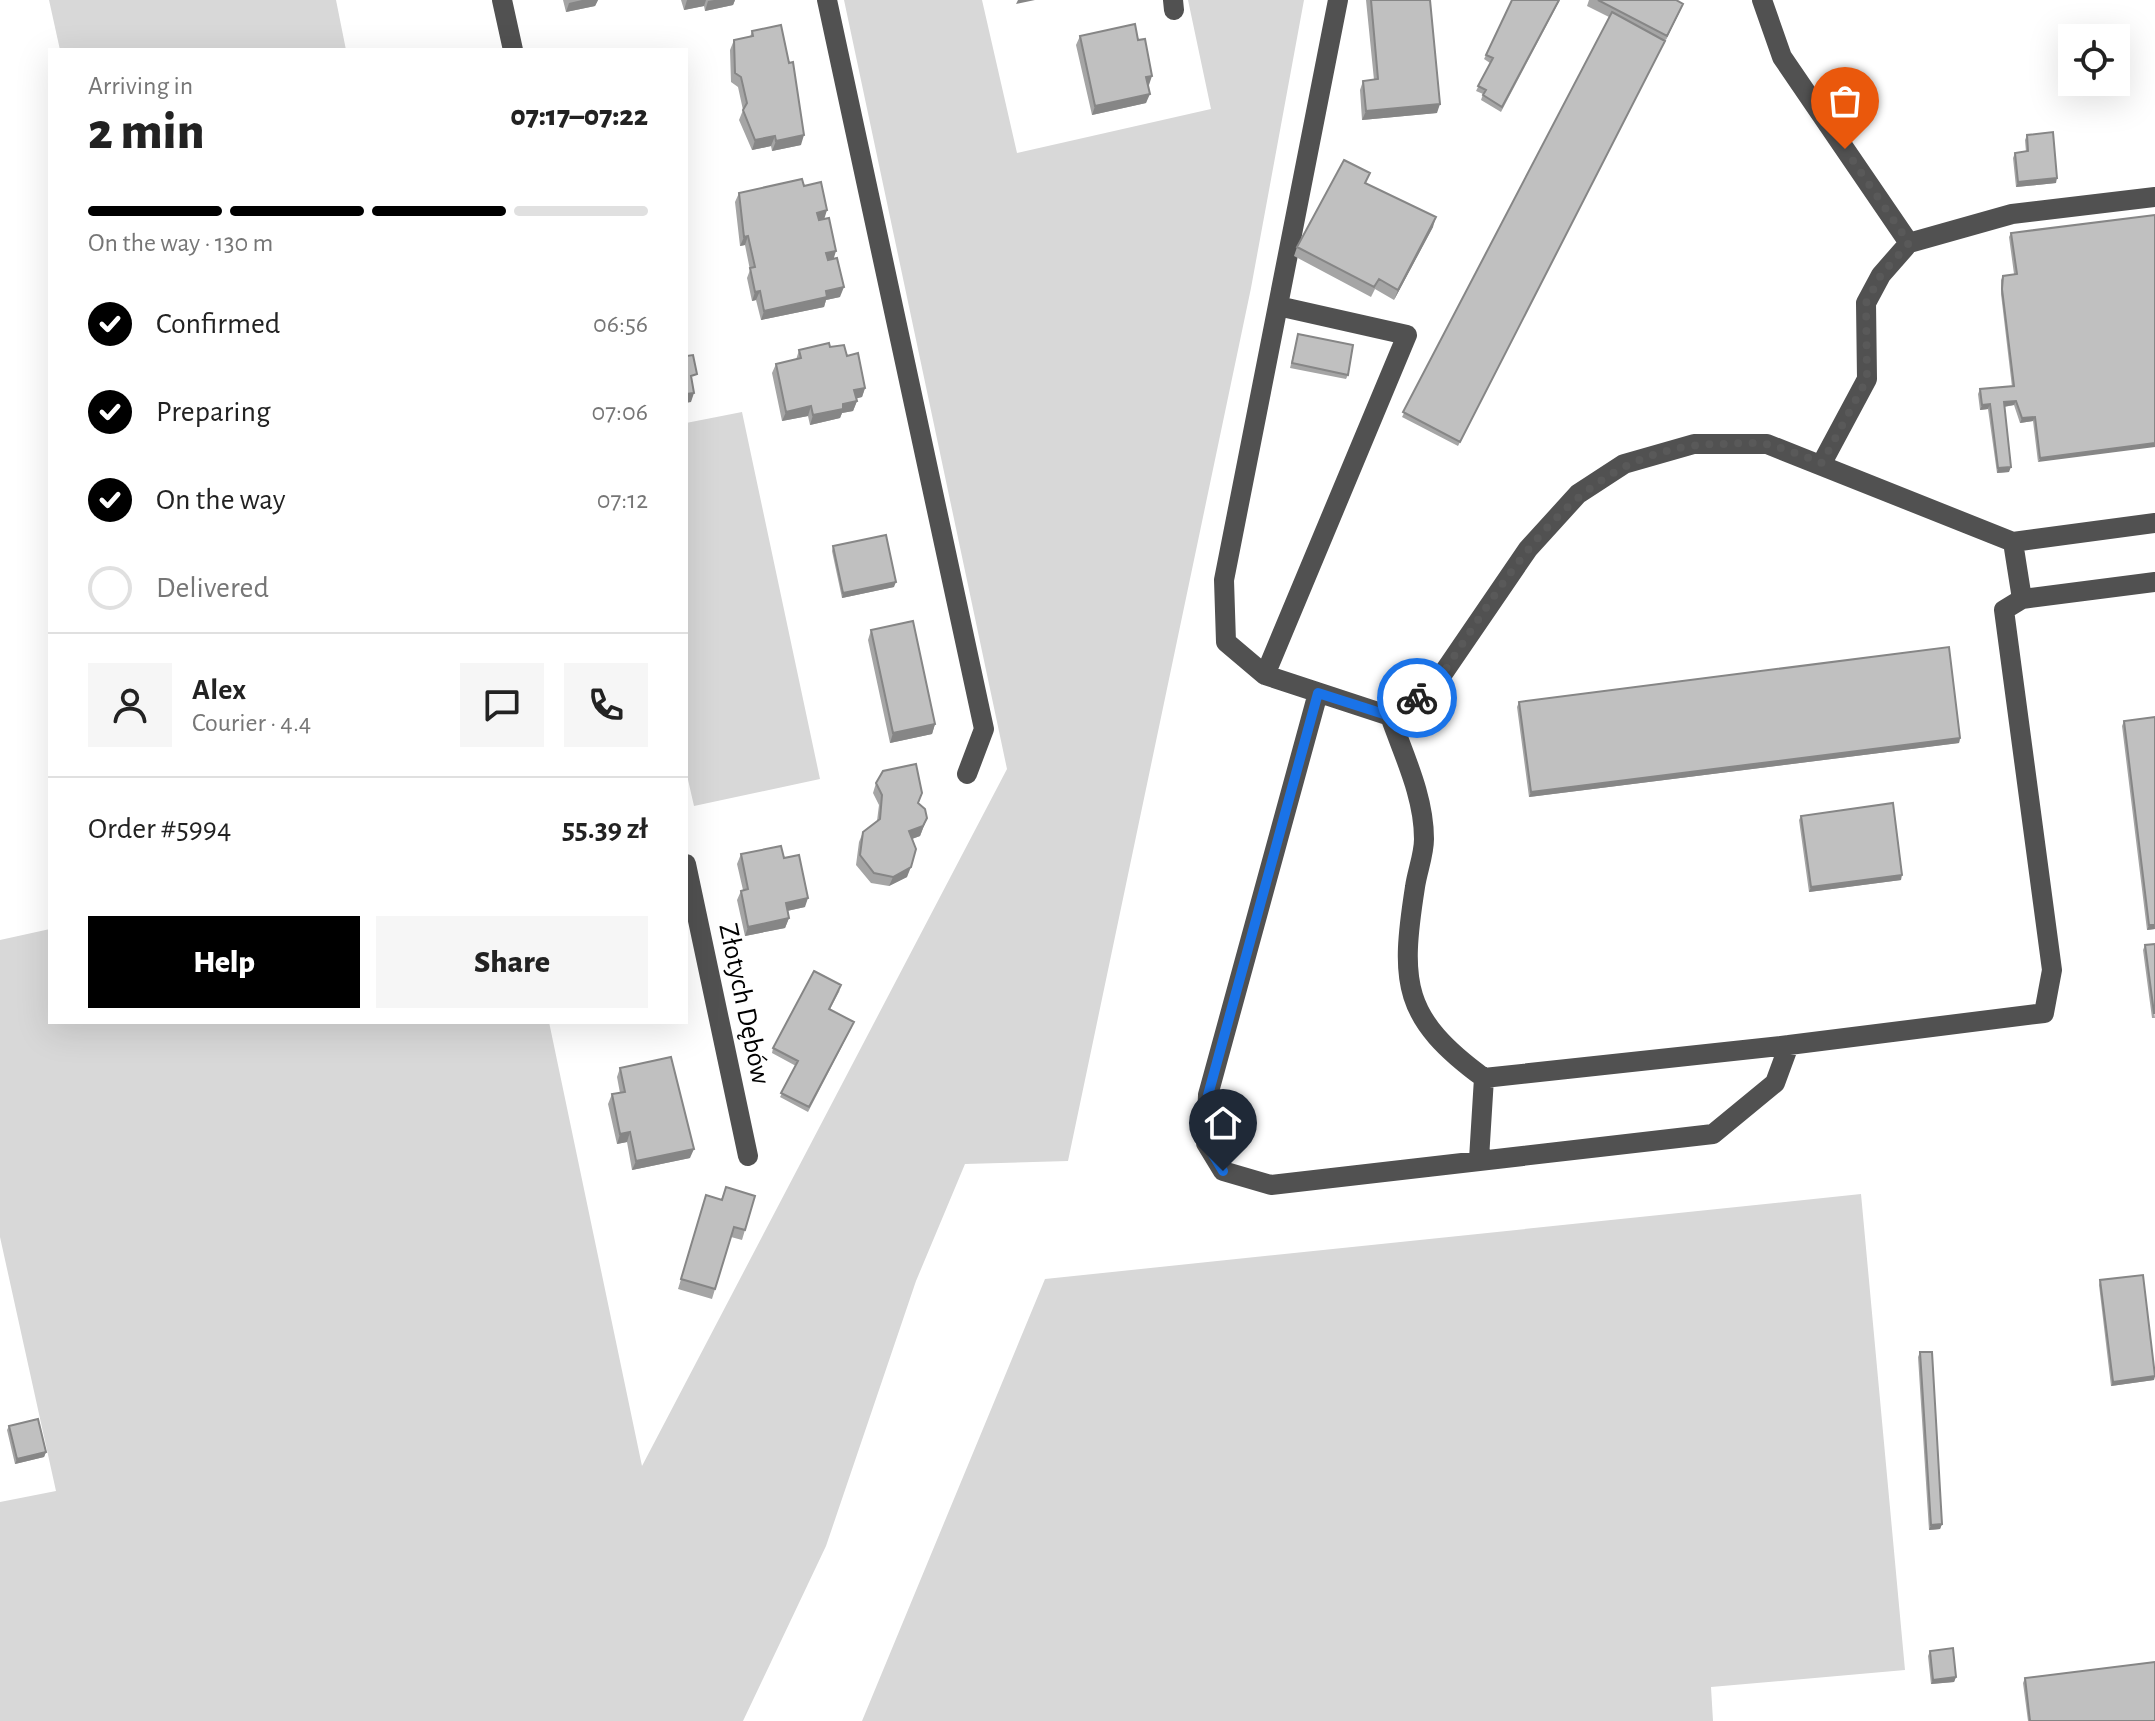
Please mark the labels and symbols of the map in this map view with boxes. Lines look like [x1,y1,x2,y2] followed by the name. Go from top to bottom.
[1811,67,1879,149] pin
[1377,658,1457,738] courier
[713,921,775,1087] street label: Złotych Dębów
[1189,1089,1257,1171] pin

